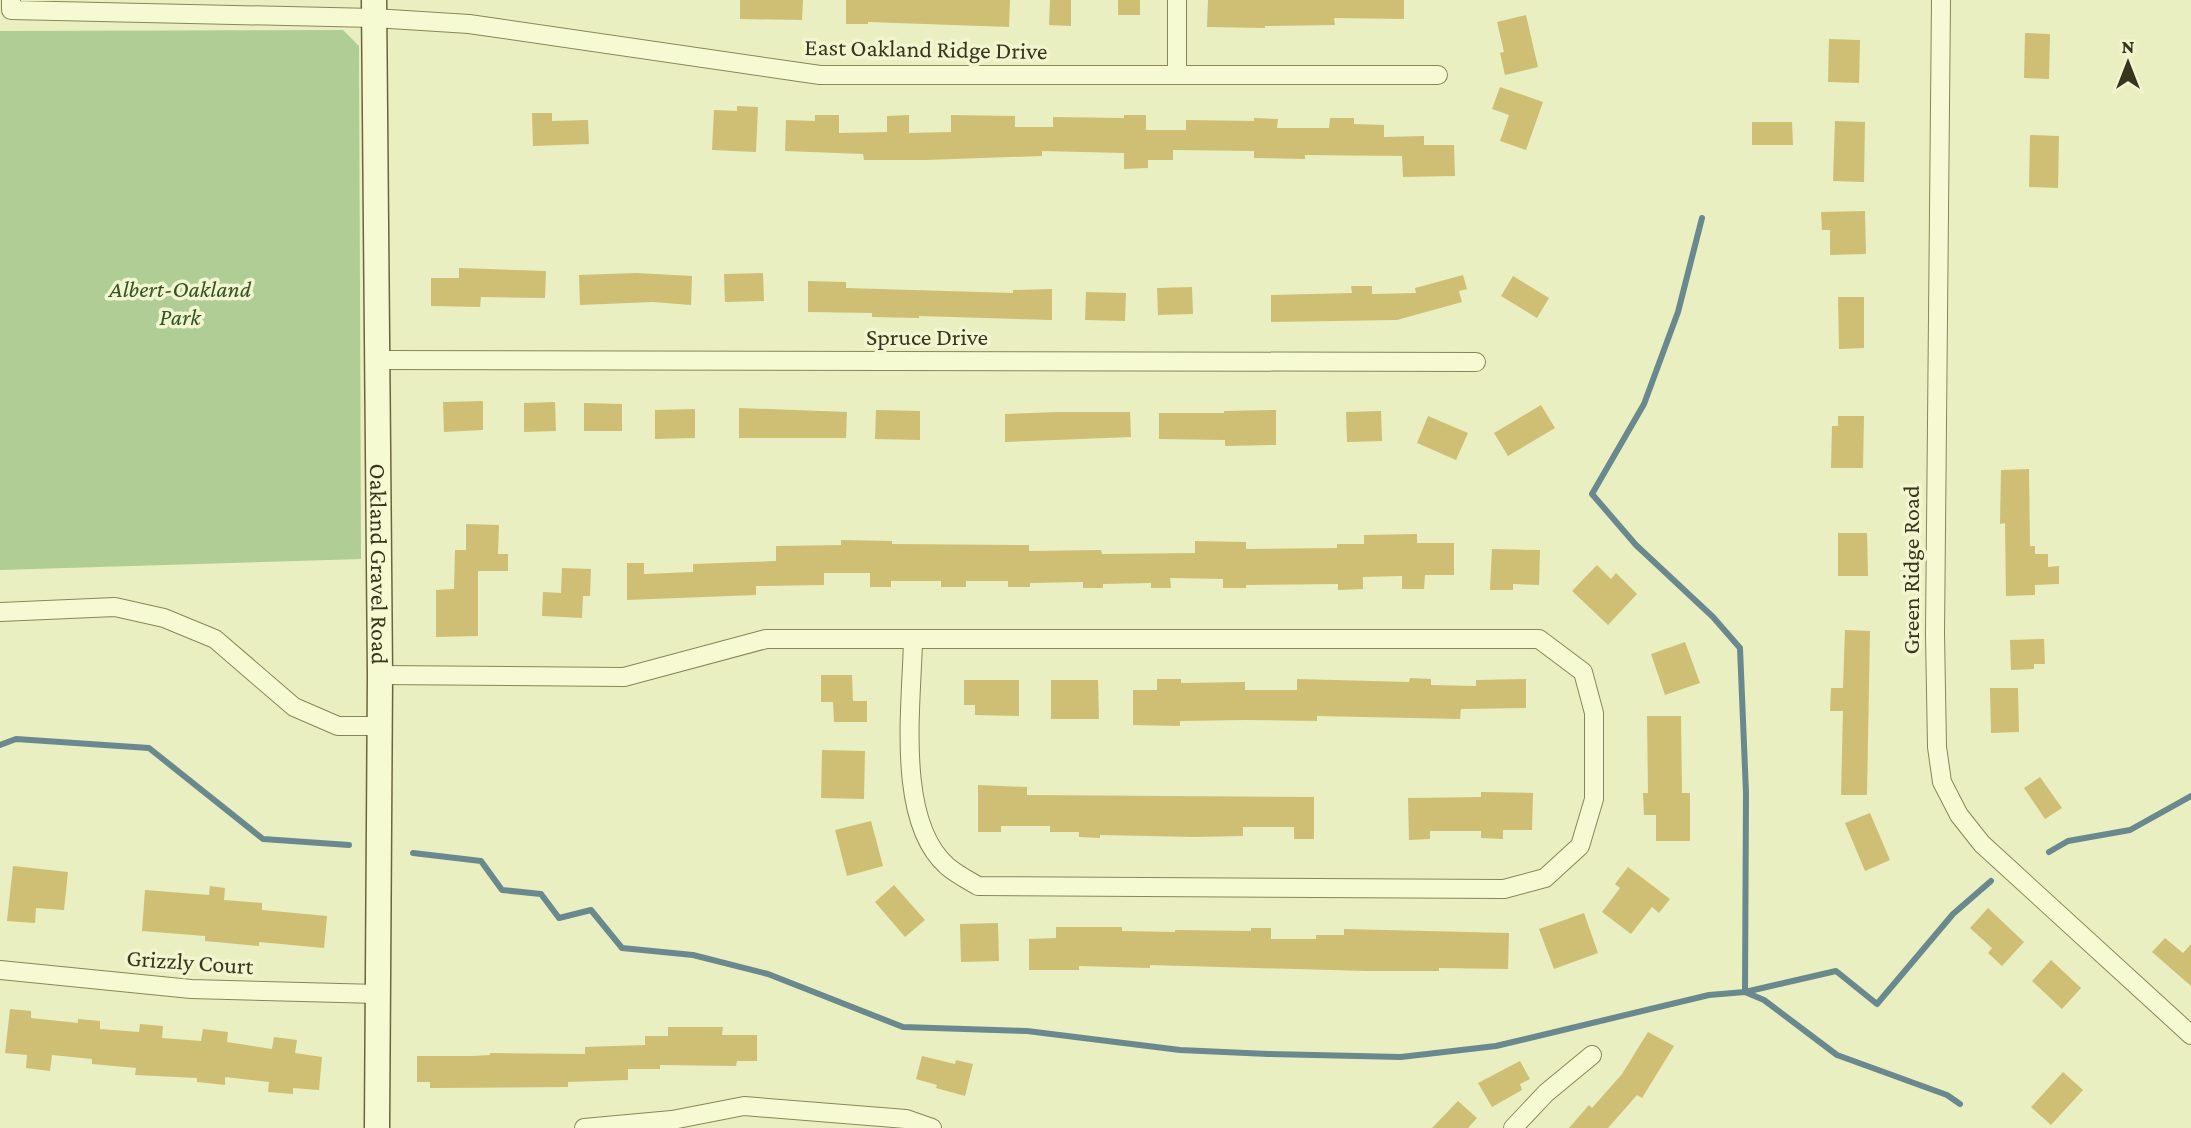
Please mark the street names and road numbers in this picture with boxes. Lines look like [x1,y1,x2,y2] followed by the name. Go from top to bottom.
[804,33,1048,64] street label: East Oakland Ridge Drive
[866,323,988,350] street label: Spruce Drive
[365,463,394,665] street label: Oakland Gravel Road
[1897,485,1924,655] street label: Green Ridge Road
[126,944,256,979] street label: Grizzly Court

